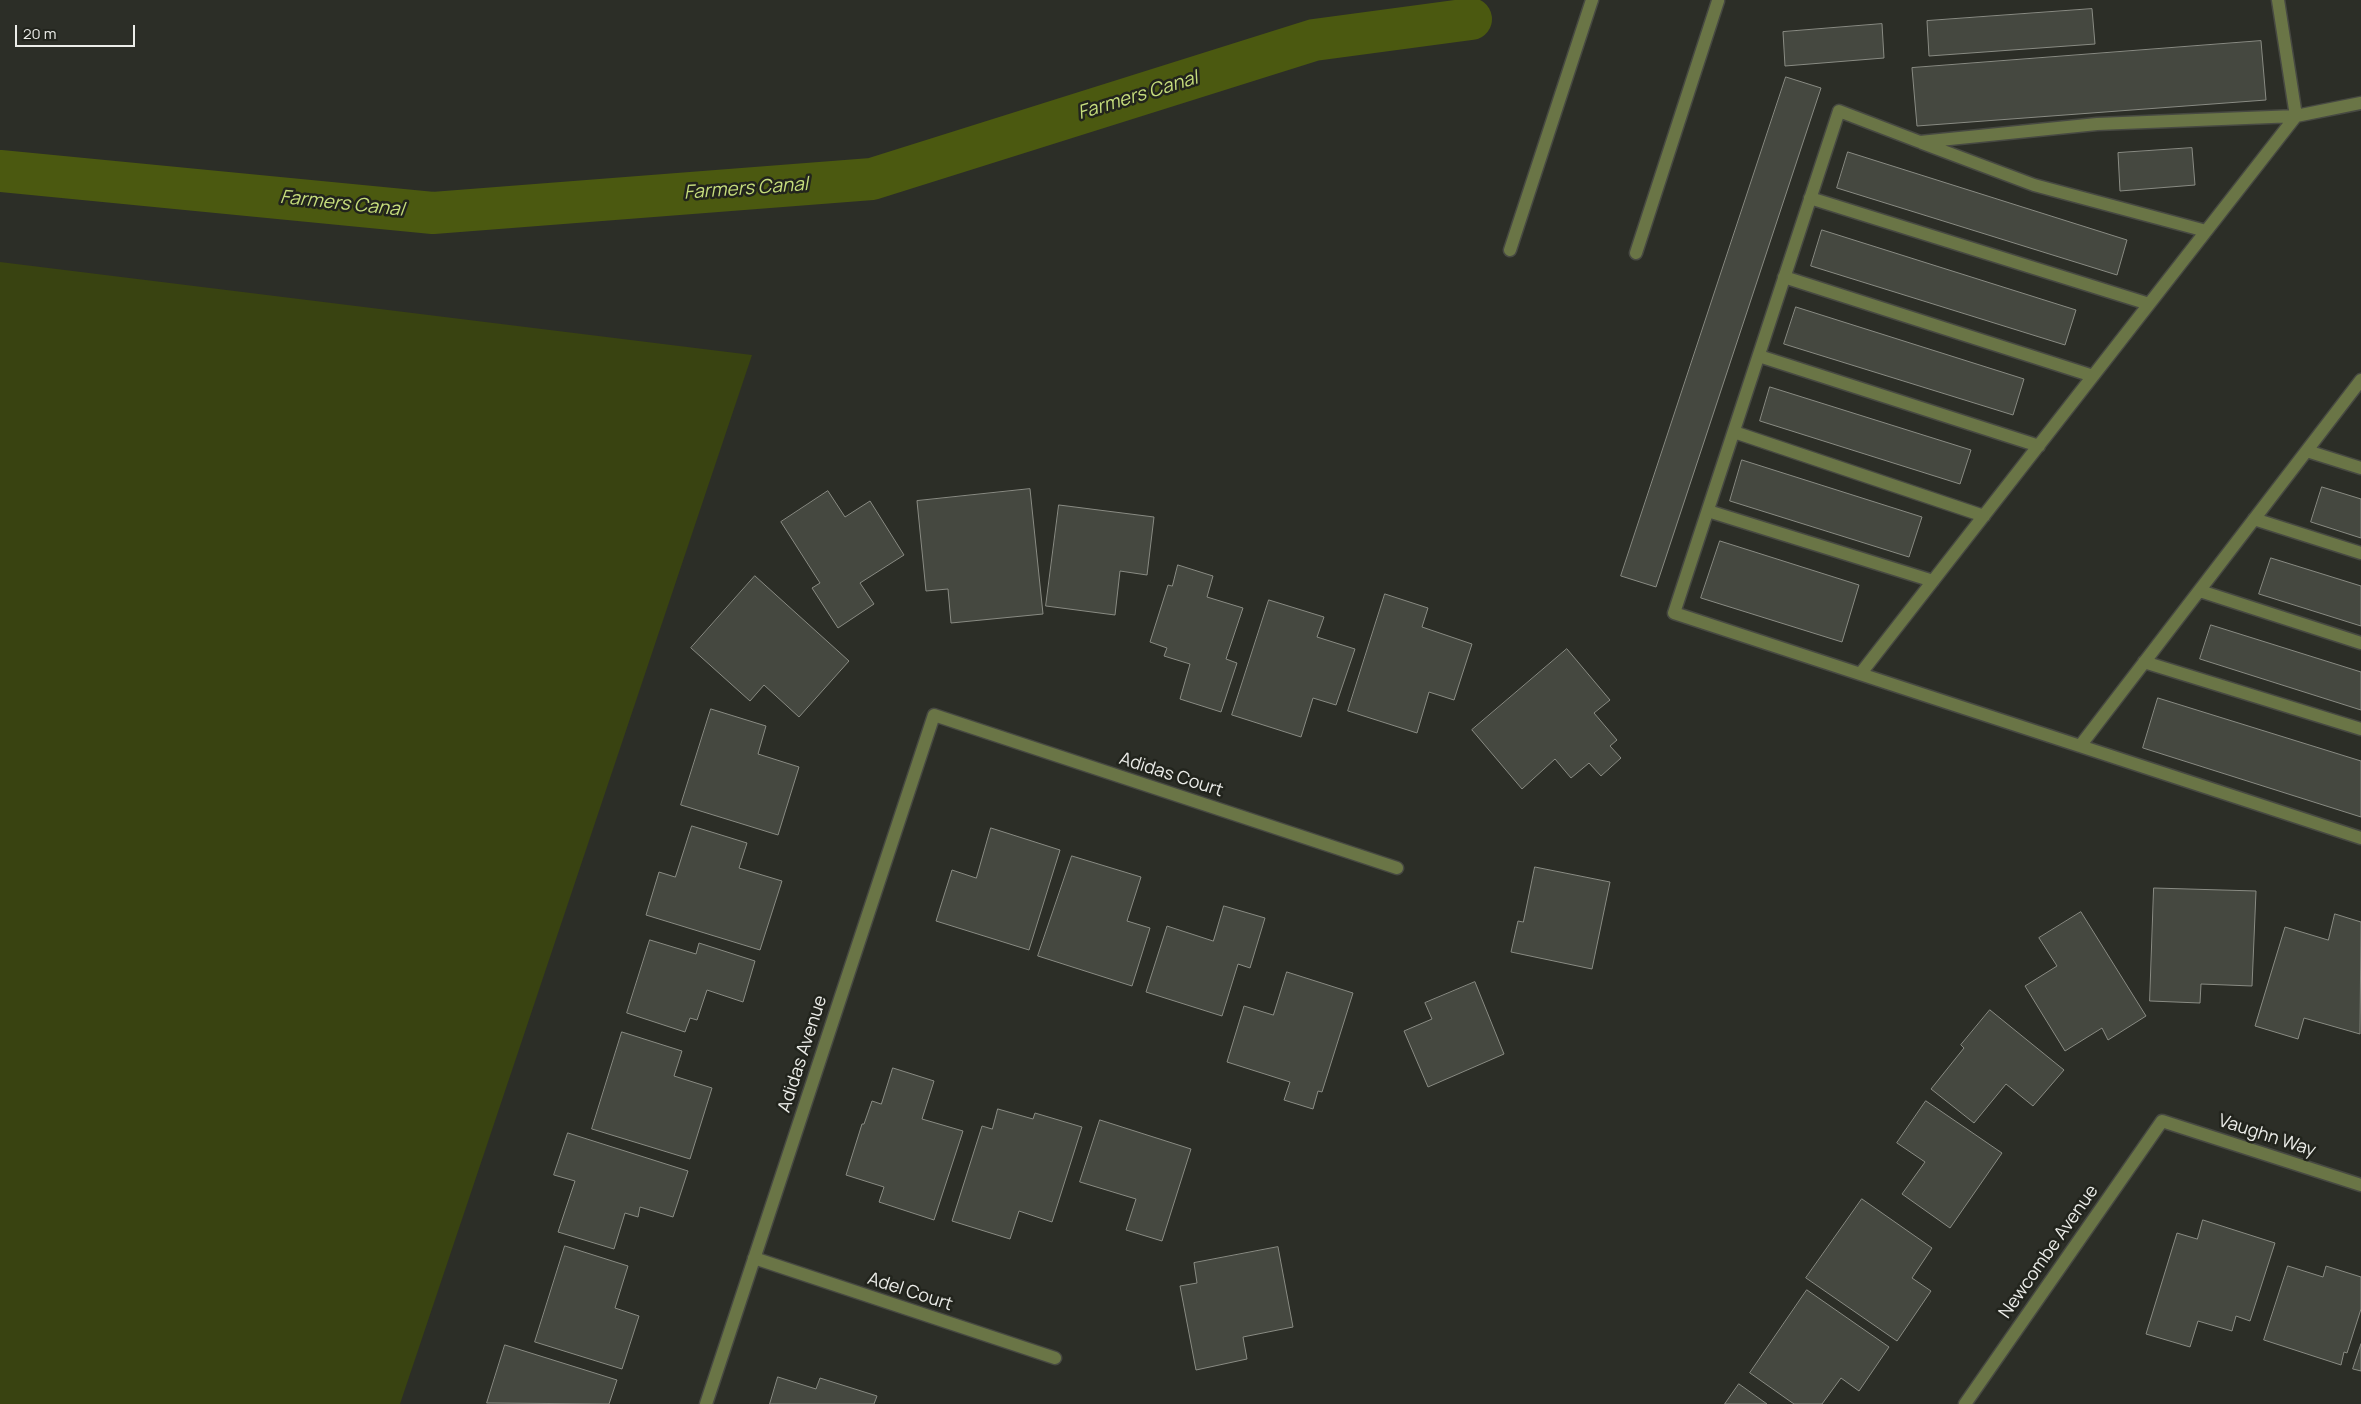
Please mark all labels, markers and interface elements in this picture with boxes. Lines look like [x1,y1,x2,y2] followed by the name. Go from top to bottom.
[18,15,138,47] scale bar
[23,23,56,44] text: 20 m
[1075,67,1201,125] water label: Farmers Canal
[683,173,809,205] water label: Farmers Canal
[279,186,405,222] water label: Farmers Canal
[1116,748,1226,802] street label: Adidas Court
[774,993,832,1115] street label: Adidas Avenue
[2215,1110,2319,1162] street label: Vaughn Way
[1995,1181,2103,1323] street label: Newcombe Avenue
[865,1268,955,1316] street label: Adel Court

